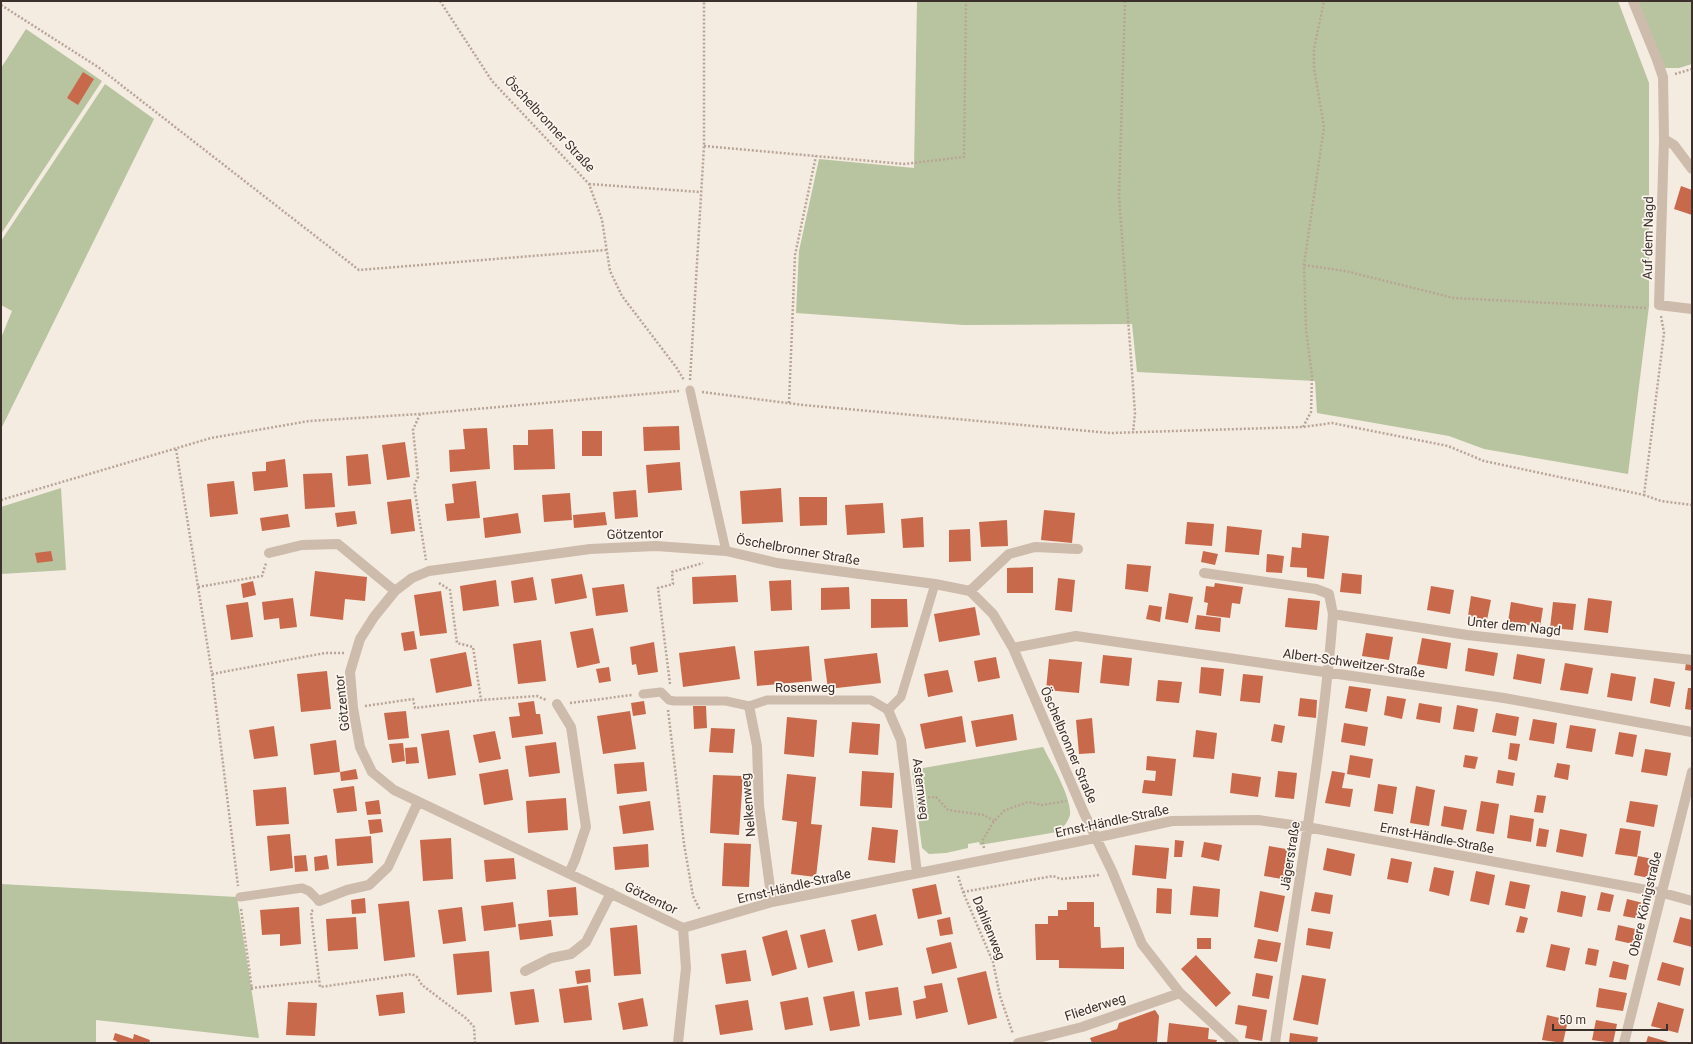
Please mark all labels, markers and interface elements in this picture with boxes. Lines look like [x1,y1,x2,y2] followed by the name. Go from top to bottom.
[502,73,598,175] street label: Öschelbronner Straße
[1640,196,1656,280] street label: Auf dem Nagd
[606,526,664,542] street label: Götzentor
[735,532,861,568] street label: Öschelbronner Straße
[1466,614,1562,638] street label: Unter dem Nagd
[1282,646,1426,680] street label: Albert-Schweitzer-Straße
[332,673,352,732] street label: Götzentor
[775,680,835,695] street label: Rosenweg
[1038,684,1100,806] street label: Öschelbronner Straße
[910,757,932,821] street label: Asternweg
[738,773,758,837] street label: Nelkenweg
[1054,802,1170,840] street label: Ernst-Händle-Straße
[1277,820,1303,892] street label: Jägerstraße
[1379,820,1495,856] street label: Ernst-Händle-Straße
[1626,850,1664,958] street label: Obere Königstraße
[736,866,852,906] street label: Ernst-Händle-Straße
[622,879,680,917] street label: Götzentor
[969,894,1009,962] street label: Dahlienweg
[1063,990,1127,1024] street label: Fliederweg
[1553,1006,1667,1032] scale bar
[1559,1013,1586,1027] text: 50 m

